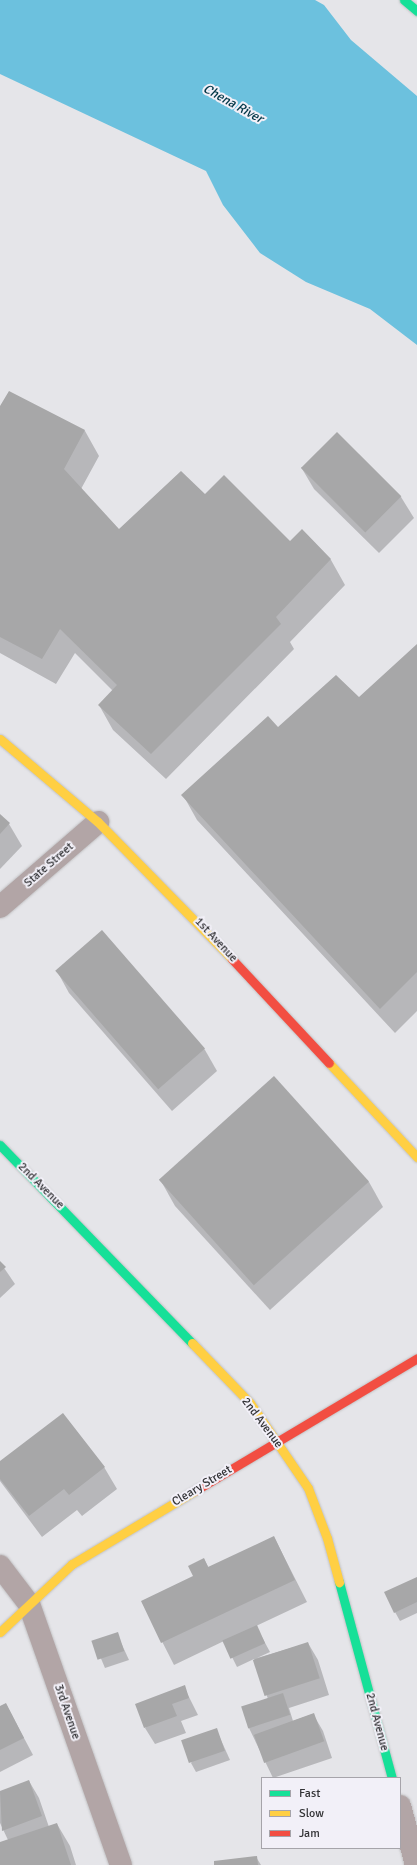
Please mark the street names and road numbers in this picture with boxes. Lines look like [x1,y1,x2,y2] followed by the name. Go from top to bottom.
[21,840,77,890] street label: State Street
[192,915,240,965] street label: 1st Avenue
[15,1160,67,1212] street label: 2nd Avenue
[238,1395,286,1451] street label: 2nd Avenue
[170,1463,234,1509] street label: Cleary Street
[51,1683,83,1741] street label: 3rd Avenue
[362,1691,392,1753] street label: 2nd Avenue

